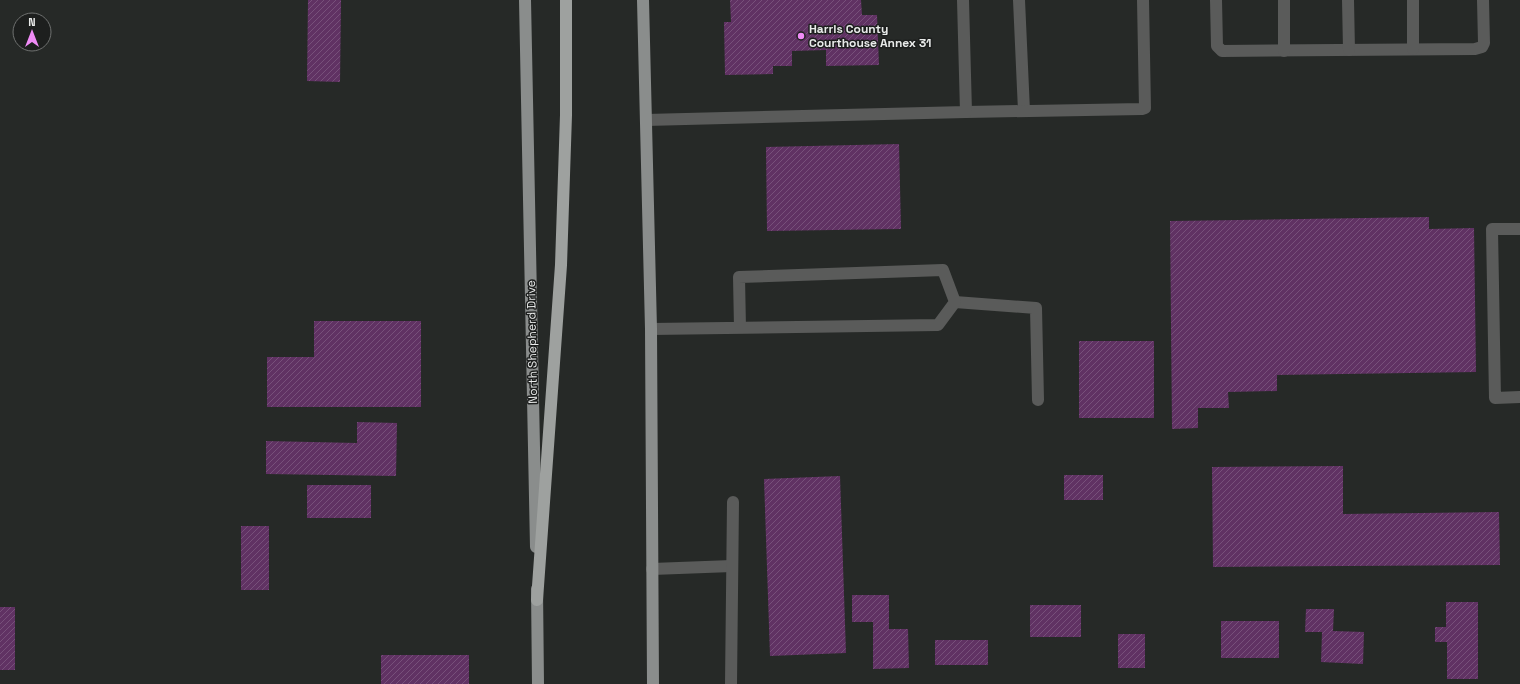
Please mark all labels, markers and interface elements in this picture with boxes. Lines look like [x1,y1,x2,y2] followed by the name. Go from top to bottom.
[12,12,52,52] north arrow
[28,15,36,29] text: N
[809,21,932,51] place label: Harris County Courthouse Annex 31
[796,31,806,41] marker: Harris County Courthouse Annex 31
[523,280,541,404] street label: North Shepherd Drive

